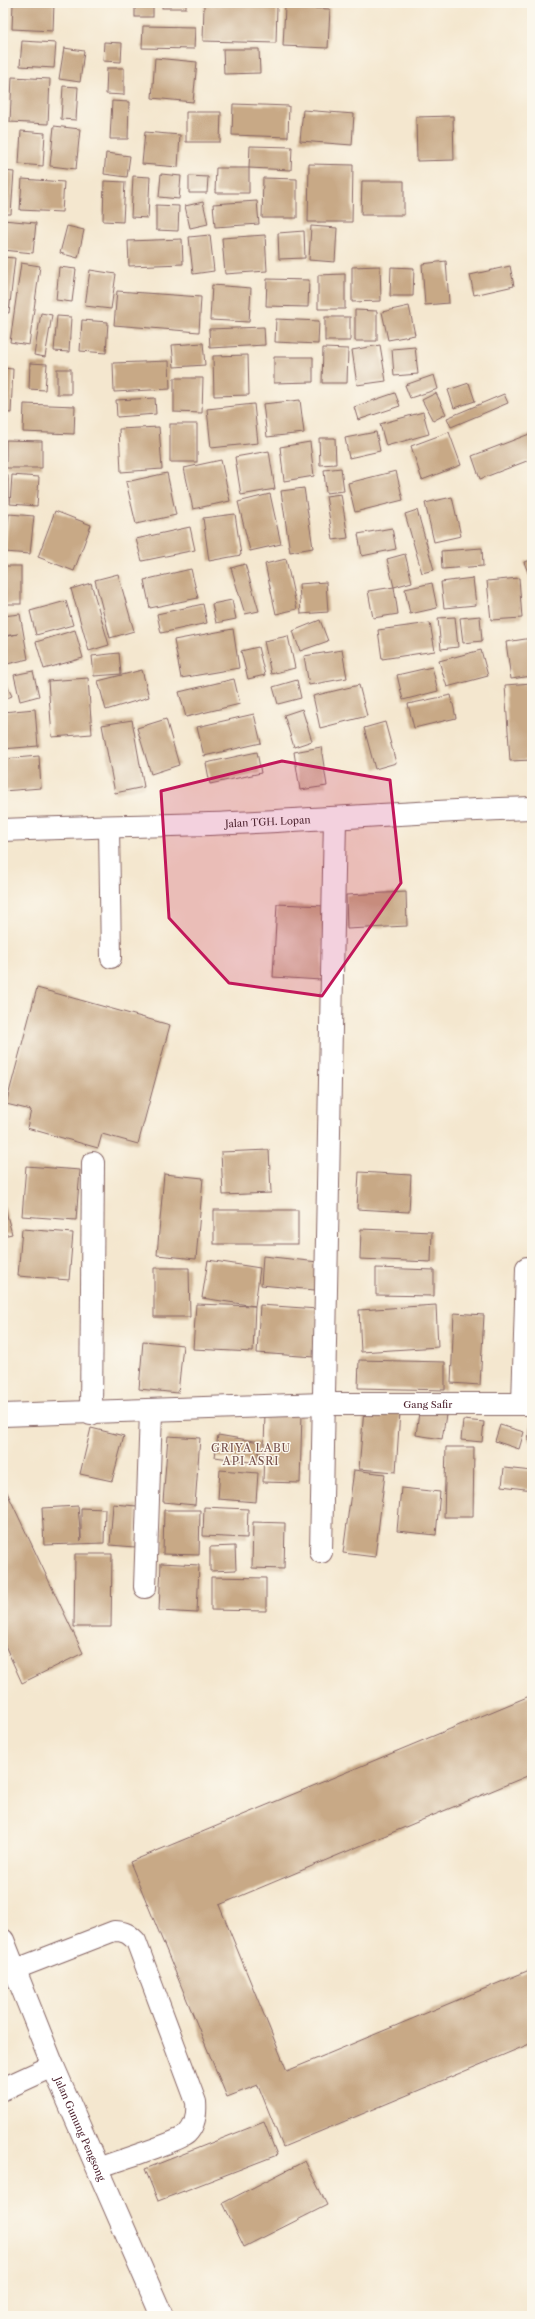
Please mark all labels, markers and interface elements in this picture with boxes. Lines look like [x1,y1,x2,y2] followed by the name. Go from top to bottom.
[223,813,312,830] street label: Jalan TGH. Lopan
[403,1398,453,1411] street label: Gang Safir
[211,1441,291,1468] district label: GRIYA LABU API ASRI
[51,2073,109,2183] street label: Jalan Gunung Pengsong

